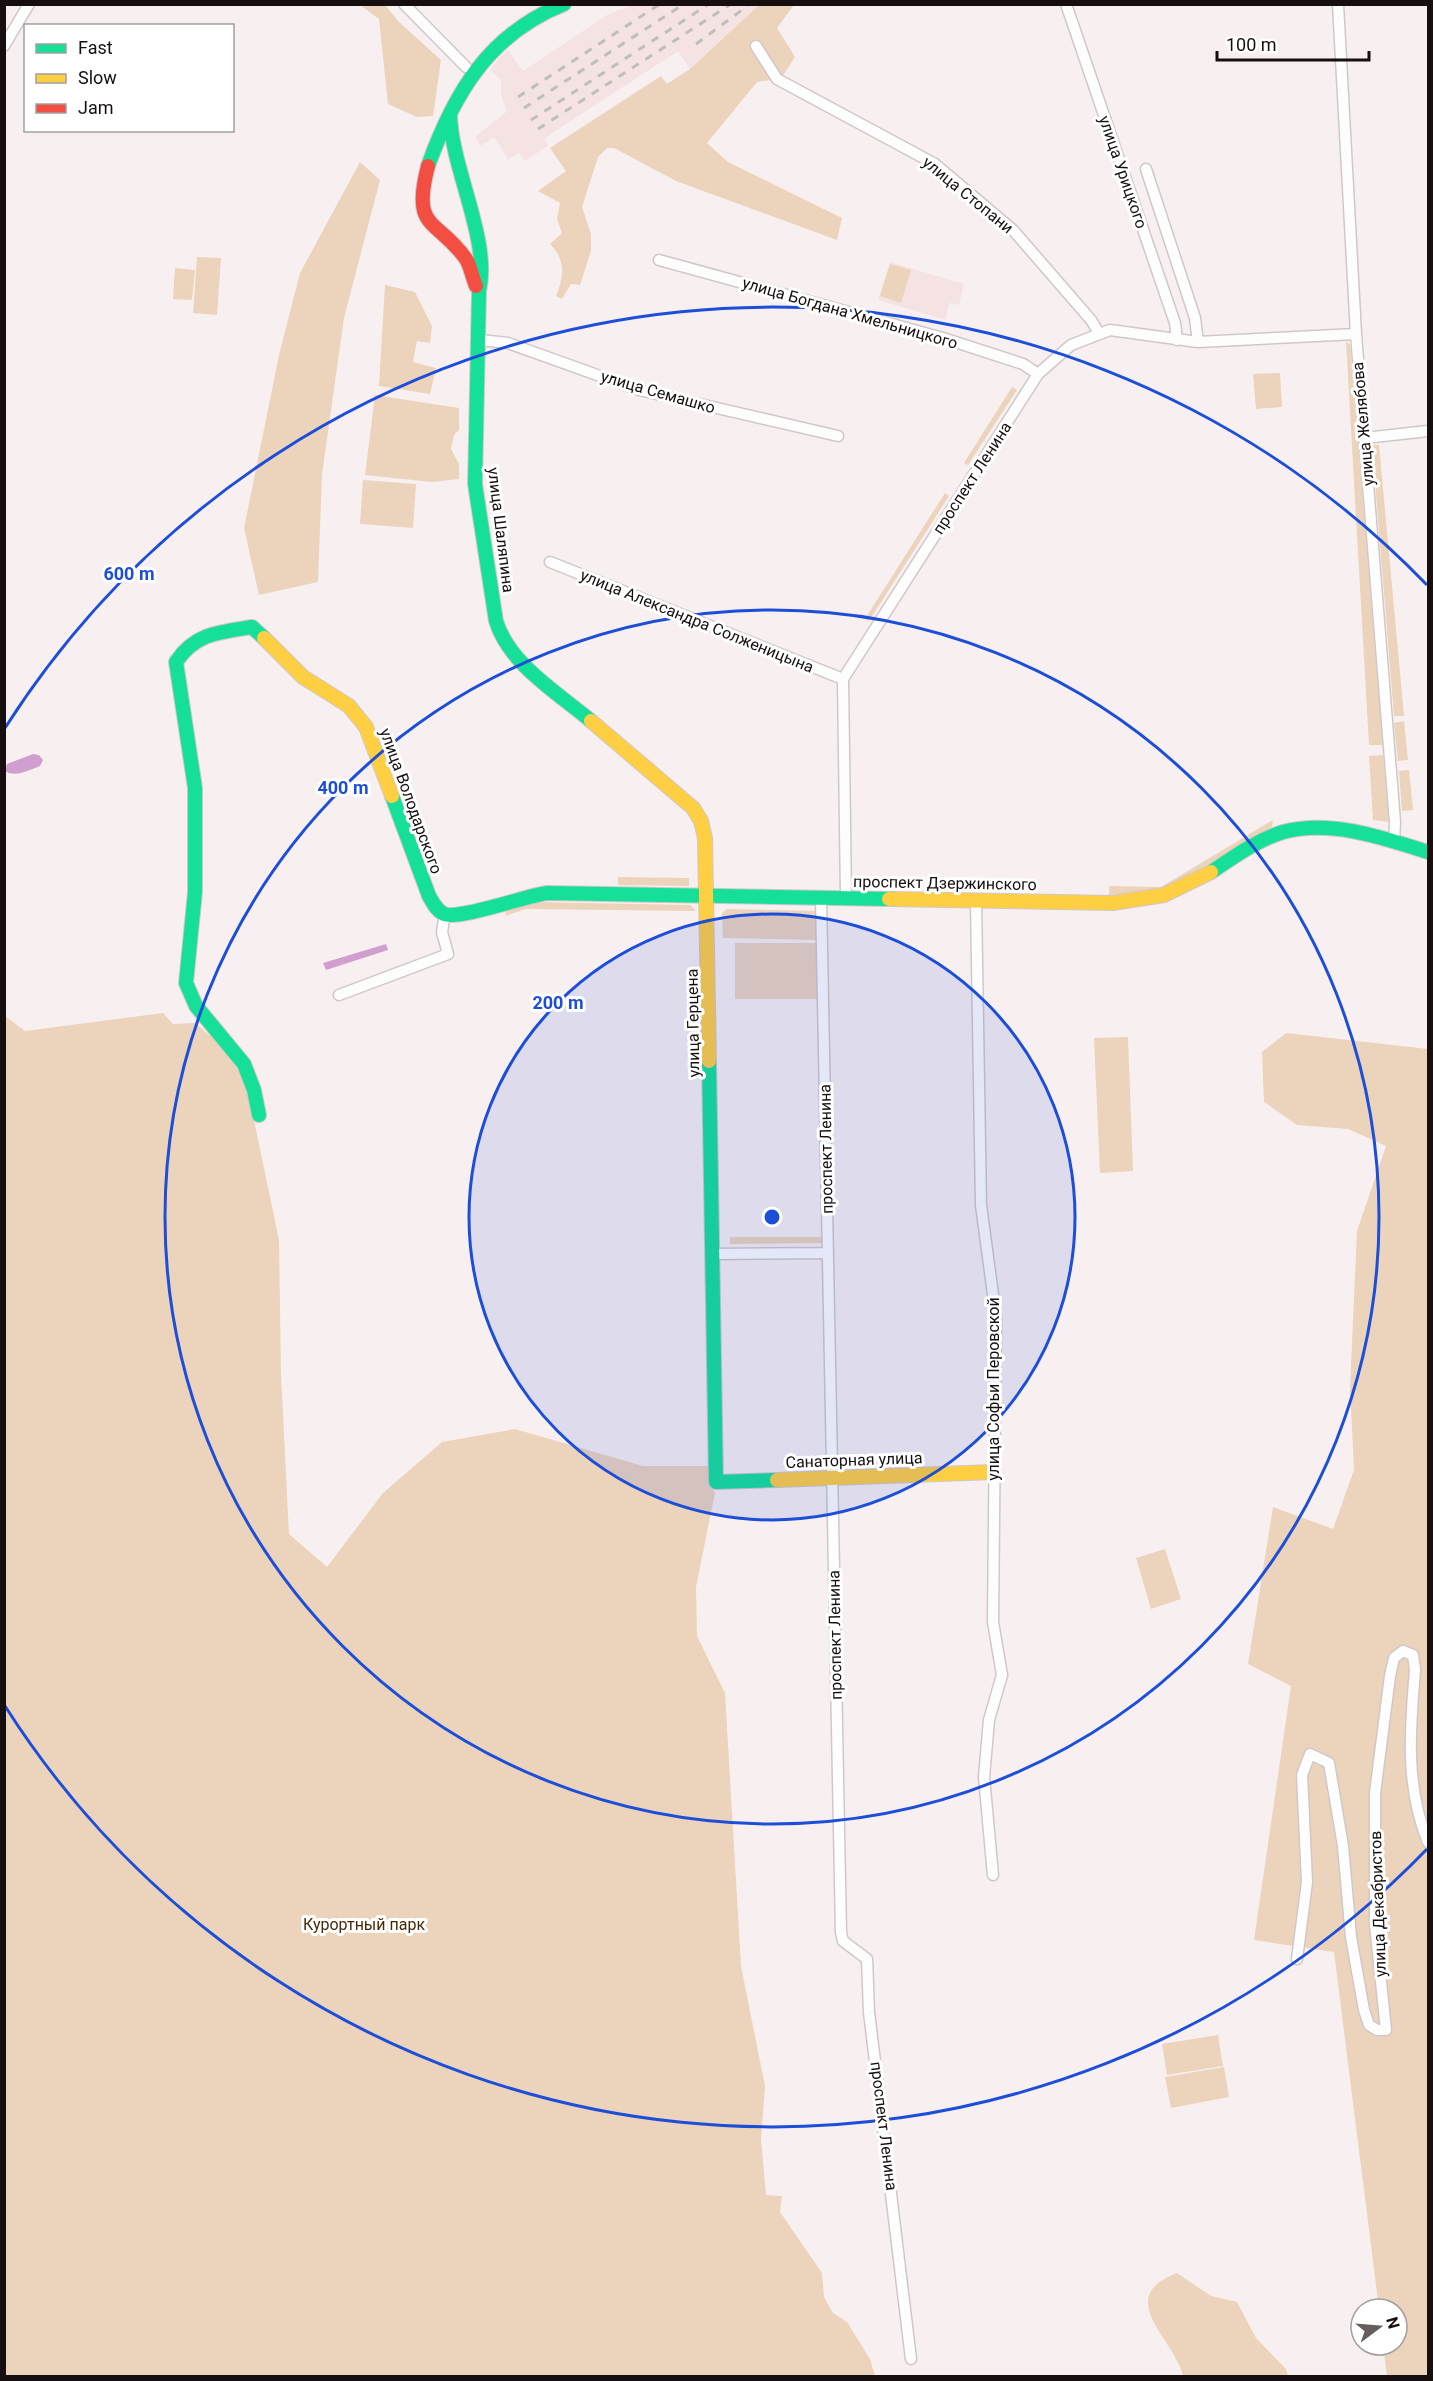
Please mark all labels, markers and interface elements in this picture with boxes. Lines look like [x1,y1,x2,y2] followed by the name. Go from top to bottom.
[24,24,234,132] legend
[1217,24,1368,62] scale bar
[1226,34,1277,55] text: 100 m
[78,37,113,58] text: Fast
[78,67,117,88] text: Slow
[78,97,114,118] text: Jam
[1095,113,1151,231] street label: улица Урицкого
[919,153,1017,237] street label: улица Стопани
[740,273,960,353] street label: улица Богдана Хмельницкого
[1348,361,1378,487] street label: улица Желябова
[599,367,717,417] street label: улица Семашко
[929,418,1015,538] street label: проспект Ленина
[484,466,518,594] street label: улица Шаляпина
[103,563,155,584] text: 600 m
[578,565,816,677] street label: улица Александра Солженицына
[376,726,446,876] street label: улица Володарского
[317,777,369,798] text: 400 m
[853,872,1037,894] street label: проспект Дзержинского
[683,968,703,1078] street label: улица Герцена
[532,992,584,1013] text: 200 m
[815,1084,837,1214] street label: проспект Ленина
[762,1207,782,1227] centre of rings
[984,1297,1003,1481] street label: улица Софьи Перовской
[785,1448,923,1472] street label: Санаторная улица
[824,1570,846,1700] street label: проспект Ленина
[1366,1830,1390,1978] street label: улица Декабристов
[303,1915,425,1934] park label: Курортный парк
[867,2060,901,2192] street label: проспект Ленина
[1349,2297,1409,2357] north arrow
[1382,2315,1404,2331] text: N

